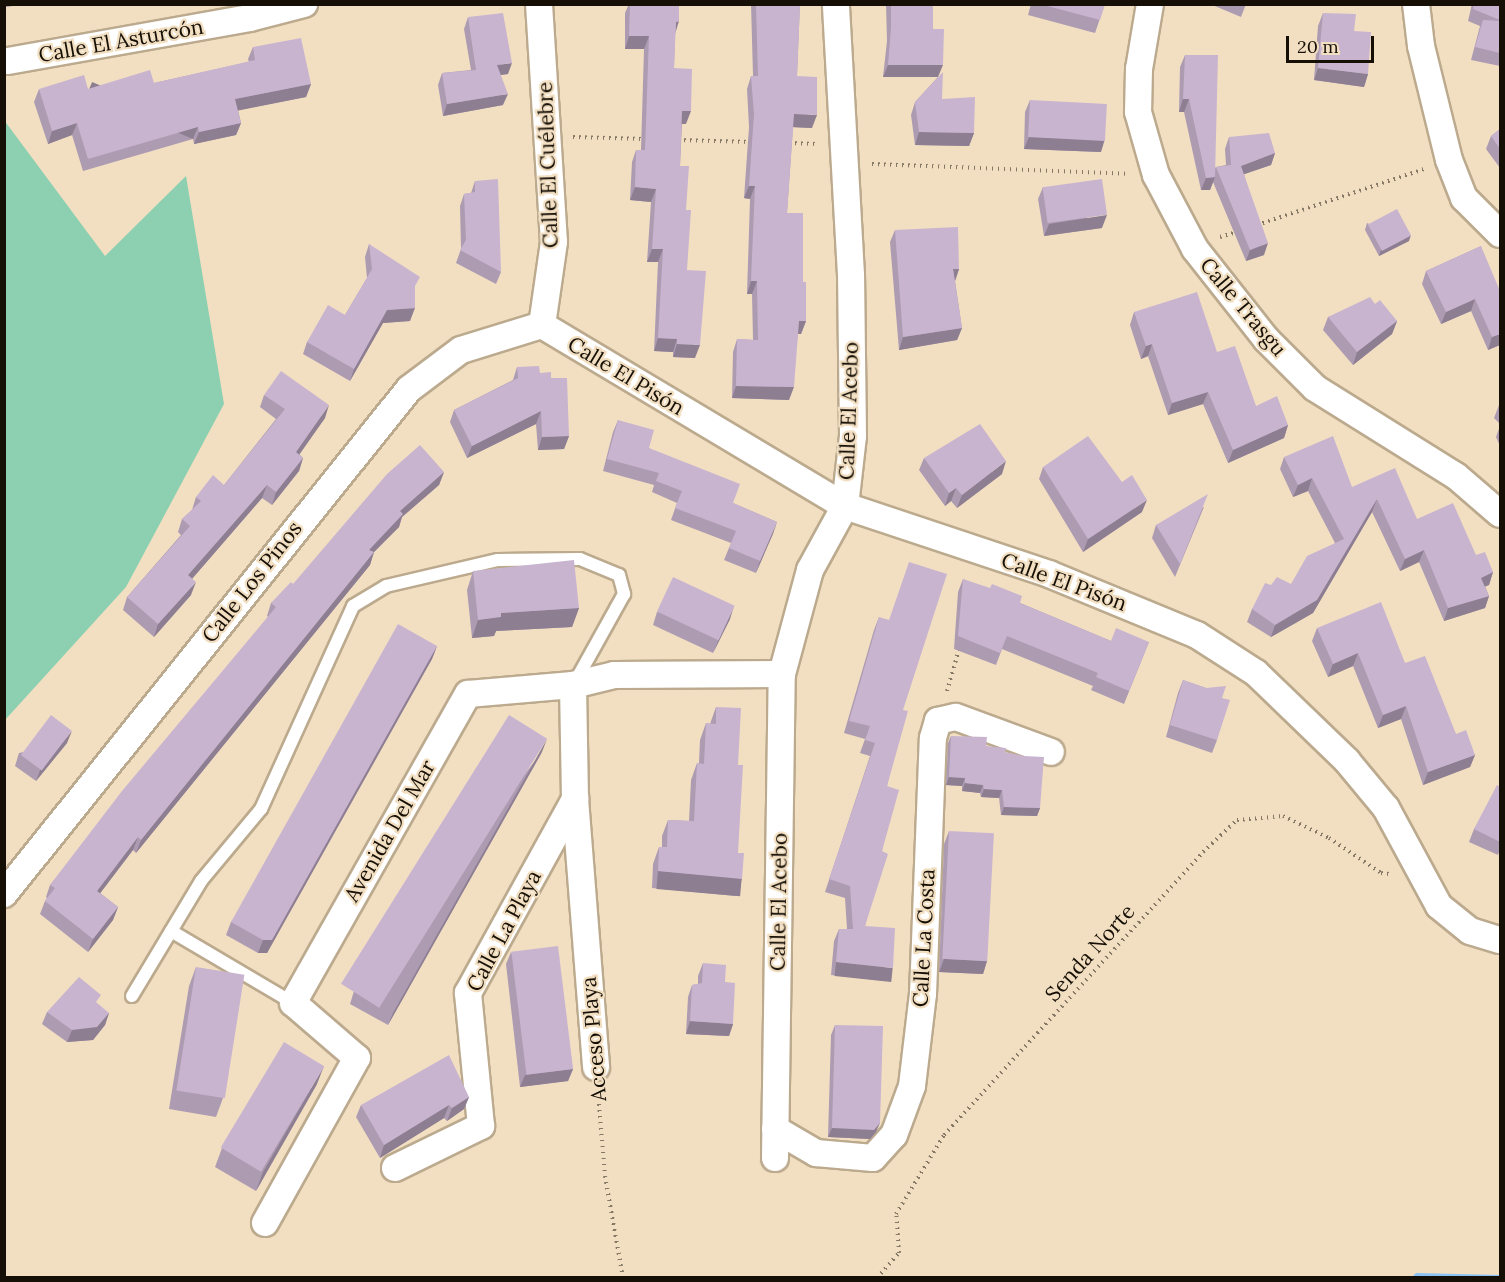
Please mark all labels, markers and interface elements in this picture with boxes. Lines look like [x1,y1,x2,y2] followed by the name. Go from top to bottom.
[37,14,205,68] street label: Calle El Asturcón
[1289,24,1378,62] scale bar
[1297,35,1339,58] text: 20 m
[533,81,563,249] street label: Calle El Cuélebre
[1195,253,1291,361] street label: Calle Trasgu
[563,331,689,421] street label: Calle El Pisón
[834,341,864,481] street label: Calle El Acebo
[197,516,307,648] street label: Calle Los Pinos
[998,548,1130,616] street label: Calle El Pisón
[339,756,441,906] street label: Avenida Del Mar
[765,833,793,971] street label: Calle El Acebo
[461,866,547,996] street label: Calle La Playa
[908,868,940,1008] street label: Calle La Costa
[1040,899,1140,1007] street label: Senda Norte
[576,976,612,1102] street label: Acceso Playa

